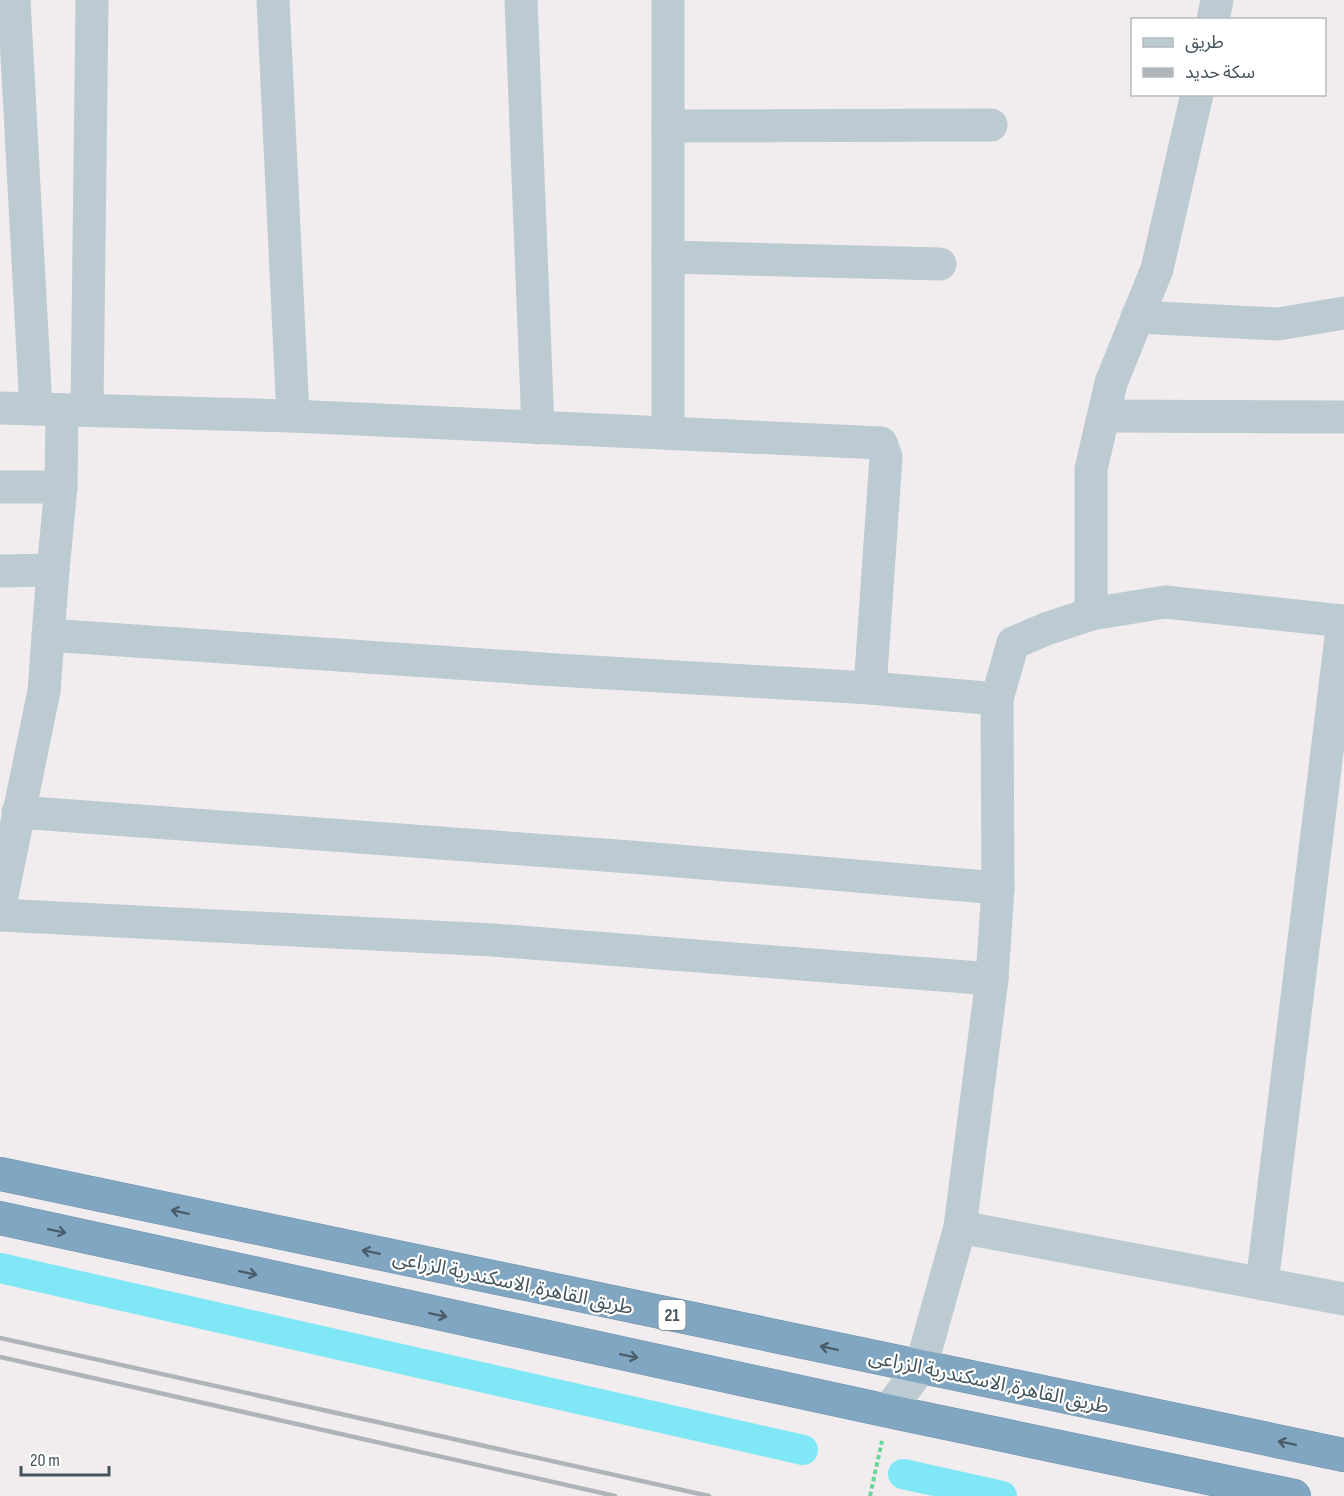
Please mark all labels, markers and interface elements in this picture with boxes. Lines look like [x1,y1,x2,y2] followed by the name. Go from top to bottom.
[1131,18,1326,96] legend
[1185,32,1224,53] text: طريق
[1185,62,1255,83] text: سكة حديد
[170,1206,190,1217] one-way arrow
[47,1226,66,1237] one-way arrow
[361,1246,381,1257] one-way arrow
[390,1246,635,1320] street label: طريق القاهرة, الاسكندرية الزراعى
[237,1268,257,1279] one-way arrow
[658,1300,686,1330] road number: 21
[428,1310,447,1321] one-way arrow
[819,1342,839,1353] one-way arrow
[866,1345,1111,1419] street label: طريق القاهرة, الاسكندرية الزراعى
[619,1350,638,1362] one-way arrow
[1277,1437,1296,1449] one-way arrow
[21,1439,110,1477] scale bar
[30,1450,60,1471] text: 20 m

